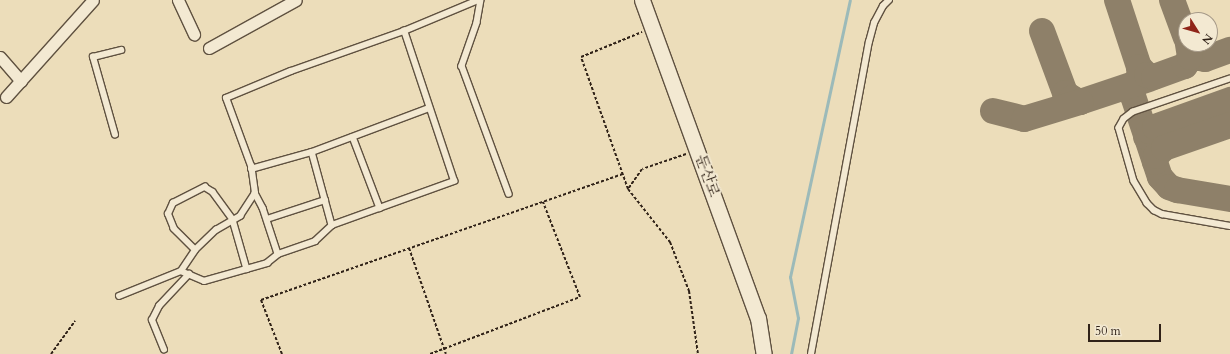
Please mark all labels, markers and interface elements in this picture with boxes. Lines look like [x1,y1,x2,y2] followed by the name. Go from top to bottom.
[1178,12,1218,52] north arrow
[1198,31,1216,47] text: N
[691,152,723,200] street label: 둔산로
[1090,316,1163,342] scale bar
[1095,323,1121,339] text: 50 m

